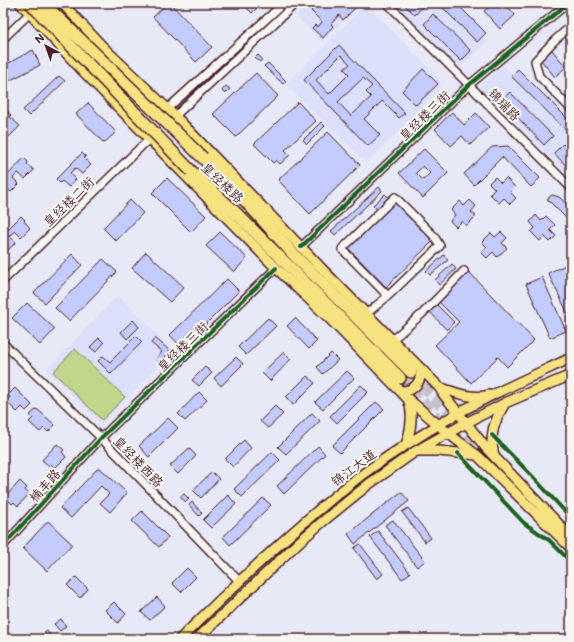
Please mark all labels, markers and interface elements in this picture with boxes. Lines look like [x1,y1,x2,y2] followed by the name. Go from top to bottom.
[26,26,66,66] north arrow
[31,30,47,46] text: N
[485,84,525,124] street label: 锦瑞路
[395,86,453,144] street label: 皇经楼三街
[198,158,248,206] street label: 皇经楼路
[39,172,97,230] street label: 皇经楼二街
[153,317,211,375] street label: 皇经楼三街
[110,432,168,490] street label: 皇经楼西路
[327,445,379,489] street label: 锦江大道
[25,465,63,505] street label: 楠丰路

